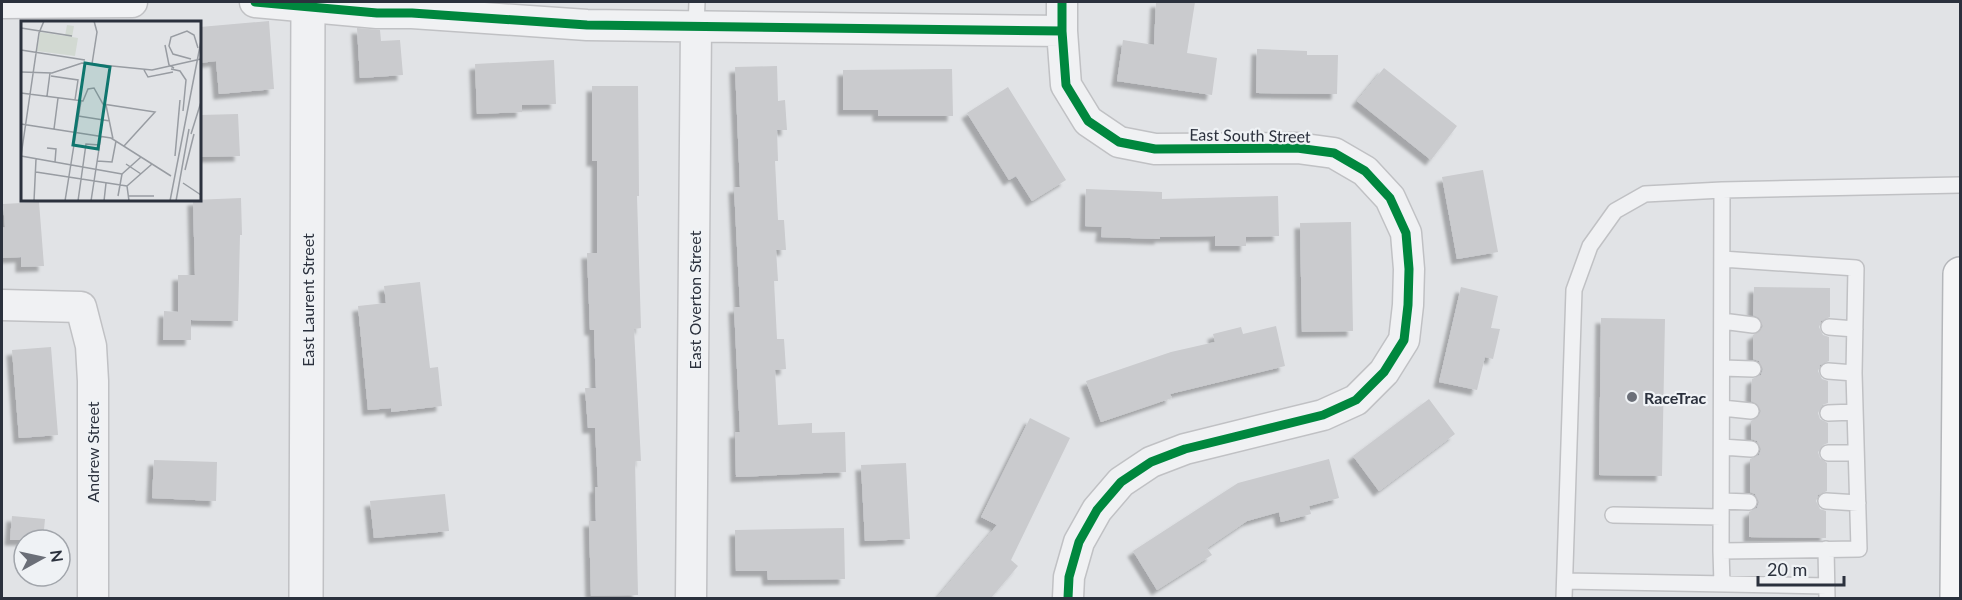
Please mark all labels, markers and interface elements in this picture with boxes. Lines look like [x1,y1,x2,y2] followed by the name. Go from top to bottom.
[21,21,201,201] inset map
[1189,124,1311,146] street label: East South Street
[685,230,704,369] street label: East Overton Street
[298,233,317,367] street label: East Laurent Street
[1644,388,1707,407] place label: RaceTrac
[1625,390,1639,404] marker: RaceTrac
[83,401,102,503] street label: Andrew Street
[12,528,72,588] north arrow
[47,548,68,563] text: N
[1758,549,1844,587] scale bar
[1767,558,1807,580] text: 20 m

